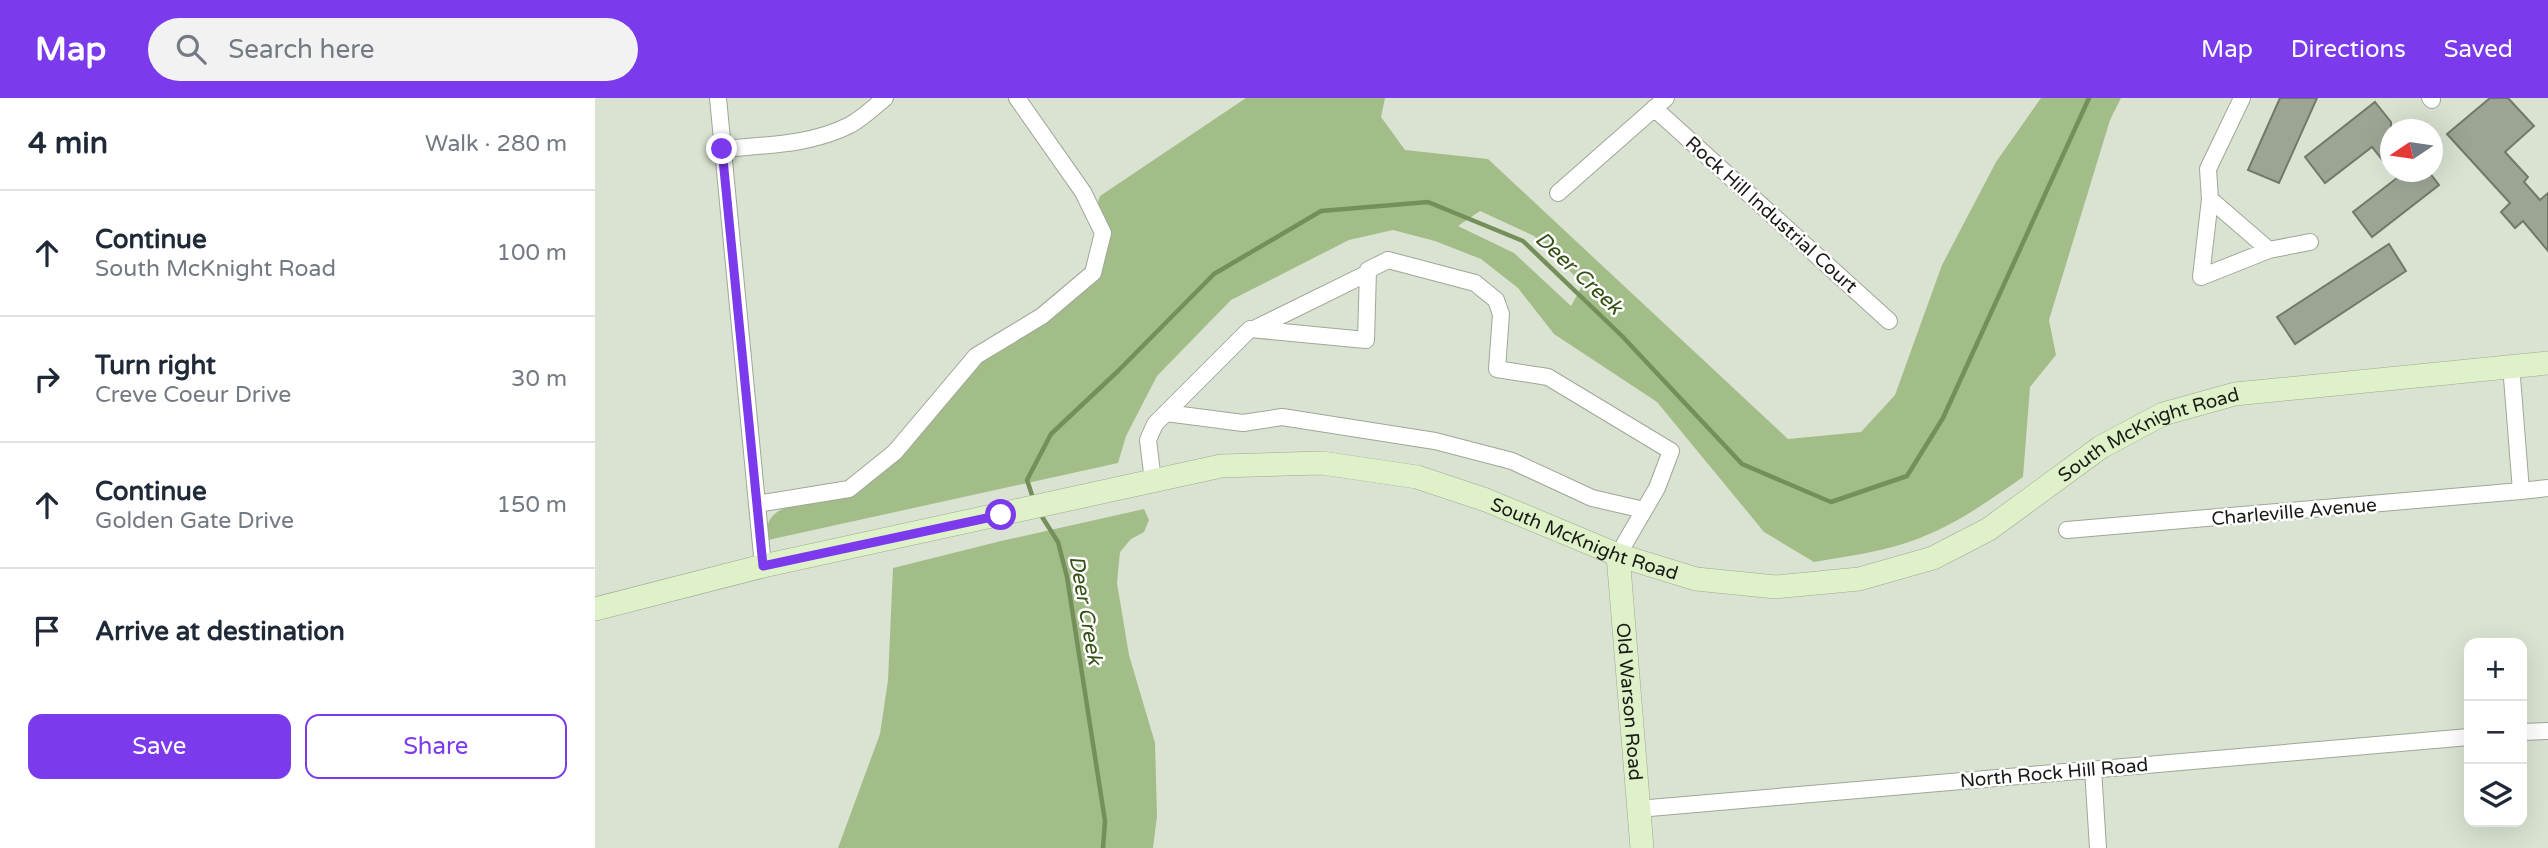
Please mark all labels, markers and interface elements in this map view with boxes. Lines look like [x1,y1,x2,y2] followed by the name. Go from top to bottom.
[148,18,638,81] search box
[35,30,106,69] text: Map
[172,30,210,68] icon: search
[228,34,374,65] text: Search here
[2201,35,2253,64] text: Map
[2291,35,2406,64] text: Directions
[2444,35,2513,64] text: Saved
[2380,119,2443,182] north arrow
[28,125,108,162] text: 4 min
[425,130,567,158] text: Walk · 280 m
[1681,132,1862,298] street label: Rock Hill Industrial Court
[706,133,737,164] route end
[95,224,207,255] text: Continue
[1530,227,1629,321] water label: Deer Creek
[28,234,66,272] icon: ahead
[497,239,567,267] text: 100 m
[95,255,336,283] text: South McKnight Road
[95,350,216,381] text: Turn right
[28,360,66,398] icon: right
[511,365,567,393] text: 30 m
[95,381,291,409] text: Creve Coeur Drive
[2054,383,2242,487] street label: South McKnight Road
[95,476,207,507] text: Continue
[28,486,66,524] icon: ahead
[497,491,567,519] text: 150 m
[1487,493,1681,585] street label: South McKnight Road
[2210,494,2378,530] street label: Charleville Avenue
[985,499,1016,530] route start
[95,507,294,535] text: Golden Gate Drive
[1064,554,1108,668] water label: Deer Creek
[28,612,66,650] icon: arrive
[95,616,345,647] text: Arrive at destination
[1612,622,1646,781] street label: Old Warson Road
[2464,638,2527,827] map controls
[2464,638,2527,701] button: +
[2464,701,2527,764] button: −
[28,714,291,779] button: Save
[305,714,567,779] button: Share
[1959,754,2149,792] street label: North Rock Hill Road
[2464,764,2527,827] button: layers

